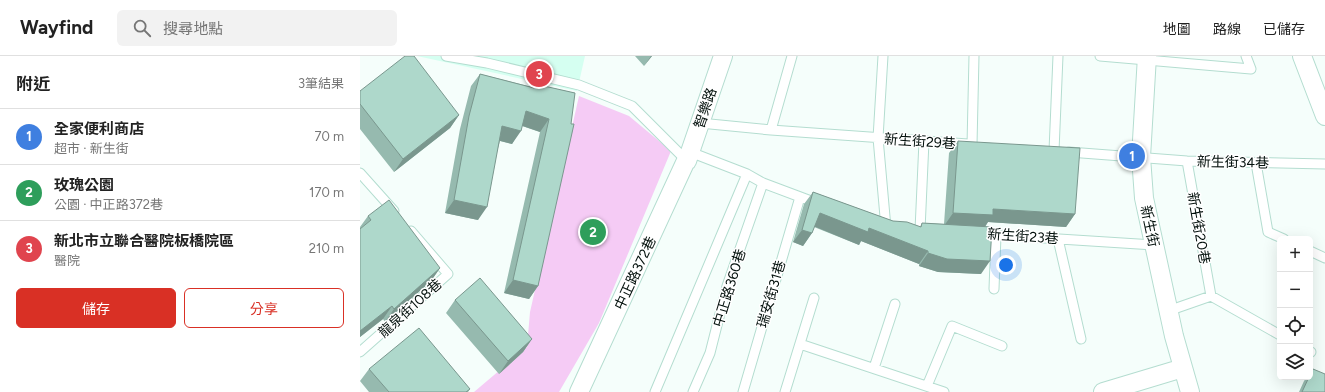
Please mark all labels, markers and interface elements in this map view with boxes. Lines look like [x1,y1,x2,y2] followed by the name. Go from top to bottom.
[117,10,397,46] search box
[20,16,93,39] text: Wayfind
[131,17,153,39] icon: search
[163,20,223,38] text: 搜尋地點
[1163,21,1191,38] text: 地圖
[1213,21,1241,38] text: 路線
[1263,21,1305,38] text: 已儲存
[526,59,552,89] pin: 3
[16,74,50,94] text: 附近
[298,76,344,91] text: 3筆結果
[691,86,720,131] street label: 智樂路
[54,120,144,138] text: 全家便利商店
[26,129,32,144] text: 1
[314,129,344,144] text: 70 m
[884,131,956,152] street label: 新生街29巷
[54,141,129,156] text: 超市 · 新生街
[1119,141,1145,171] pin: 1
[1197,153,1269,172] street label: 新生街34巷
[54,176,114,194] text: 玫瑰公園
[25,185,33,200] text: 2
[309,185,344,200] text: 170 m
[1184,191,1213,265] street label: 新生街20巷
[54,197,163,212] text: 公園 · 中正路372巷
[1137,204,1162,248] street label: 新生街
[580,217,606,247] pin: 2
[987,226,1059,247] street label: 新生街23巷
[54,232,234,250] text: 新北市立聯合醫院板橋院區
[611,234,660,313] street label: 中正路372巷
[1277,236,1313,380] map controls
[1277,236,1313,272] button: +
[25,241,33,256] text: 3
[309,241,344,256] text: 210 m
[710,247,749,329] street label: 中正路360巷
[54,253,80,268] text: 醫院
[996,255,1016,275] your location
[754,258,789,330] street label: 瑞安街31巷
[1277,272,1313,308] button: −
[375,276,446,341] street label: 龍泉街108巷
[16,288,176,328] button: 儲存
[184,288,344,328] button: 分享
[1277,308,1313,344] button: locate
[1277,344,1313,380] button: layers

